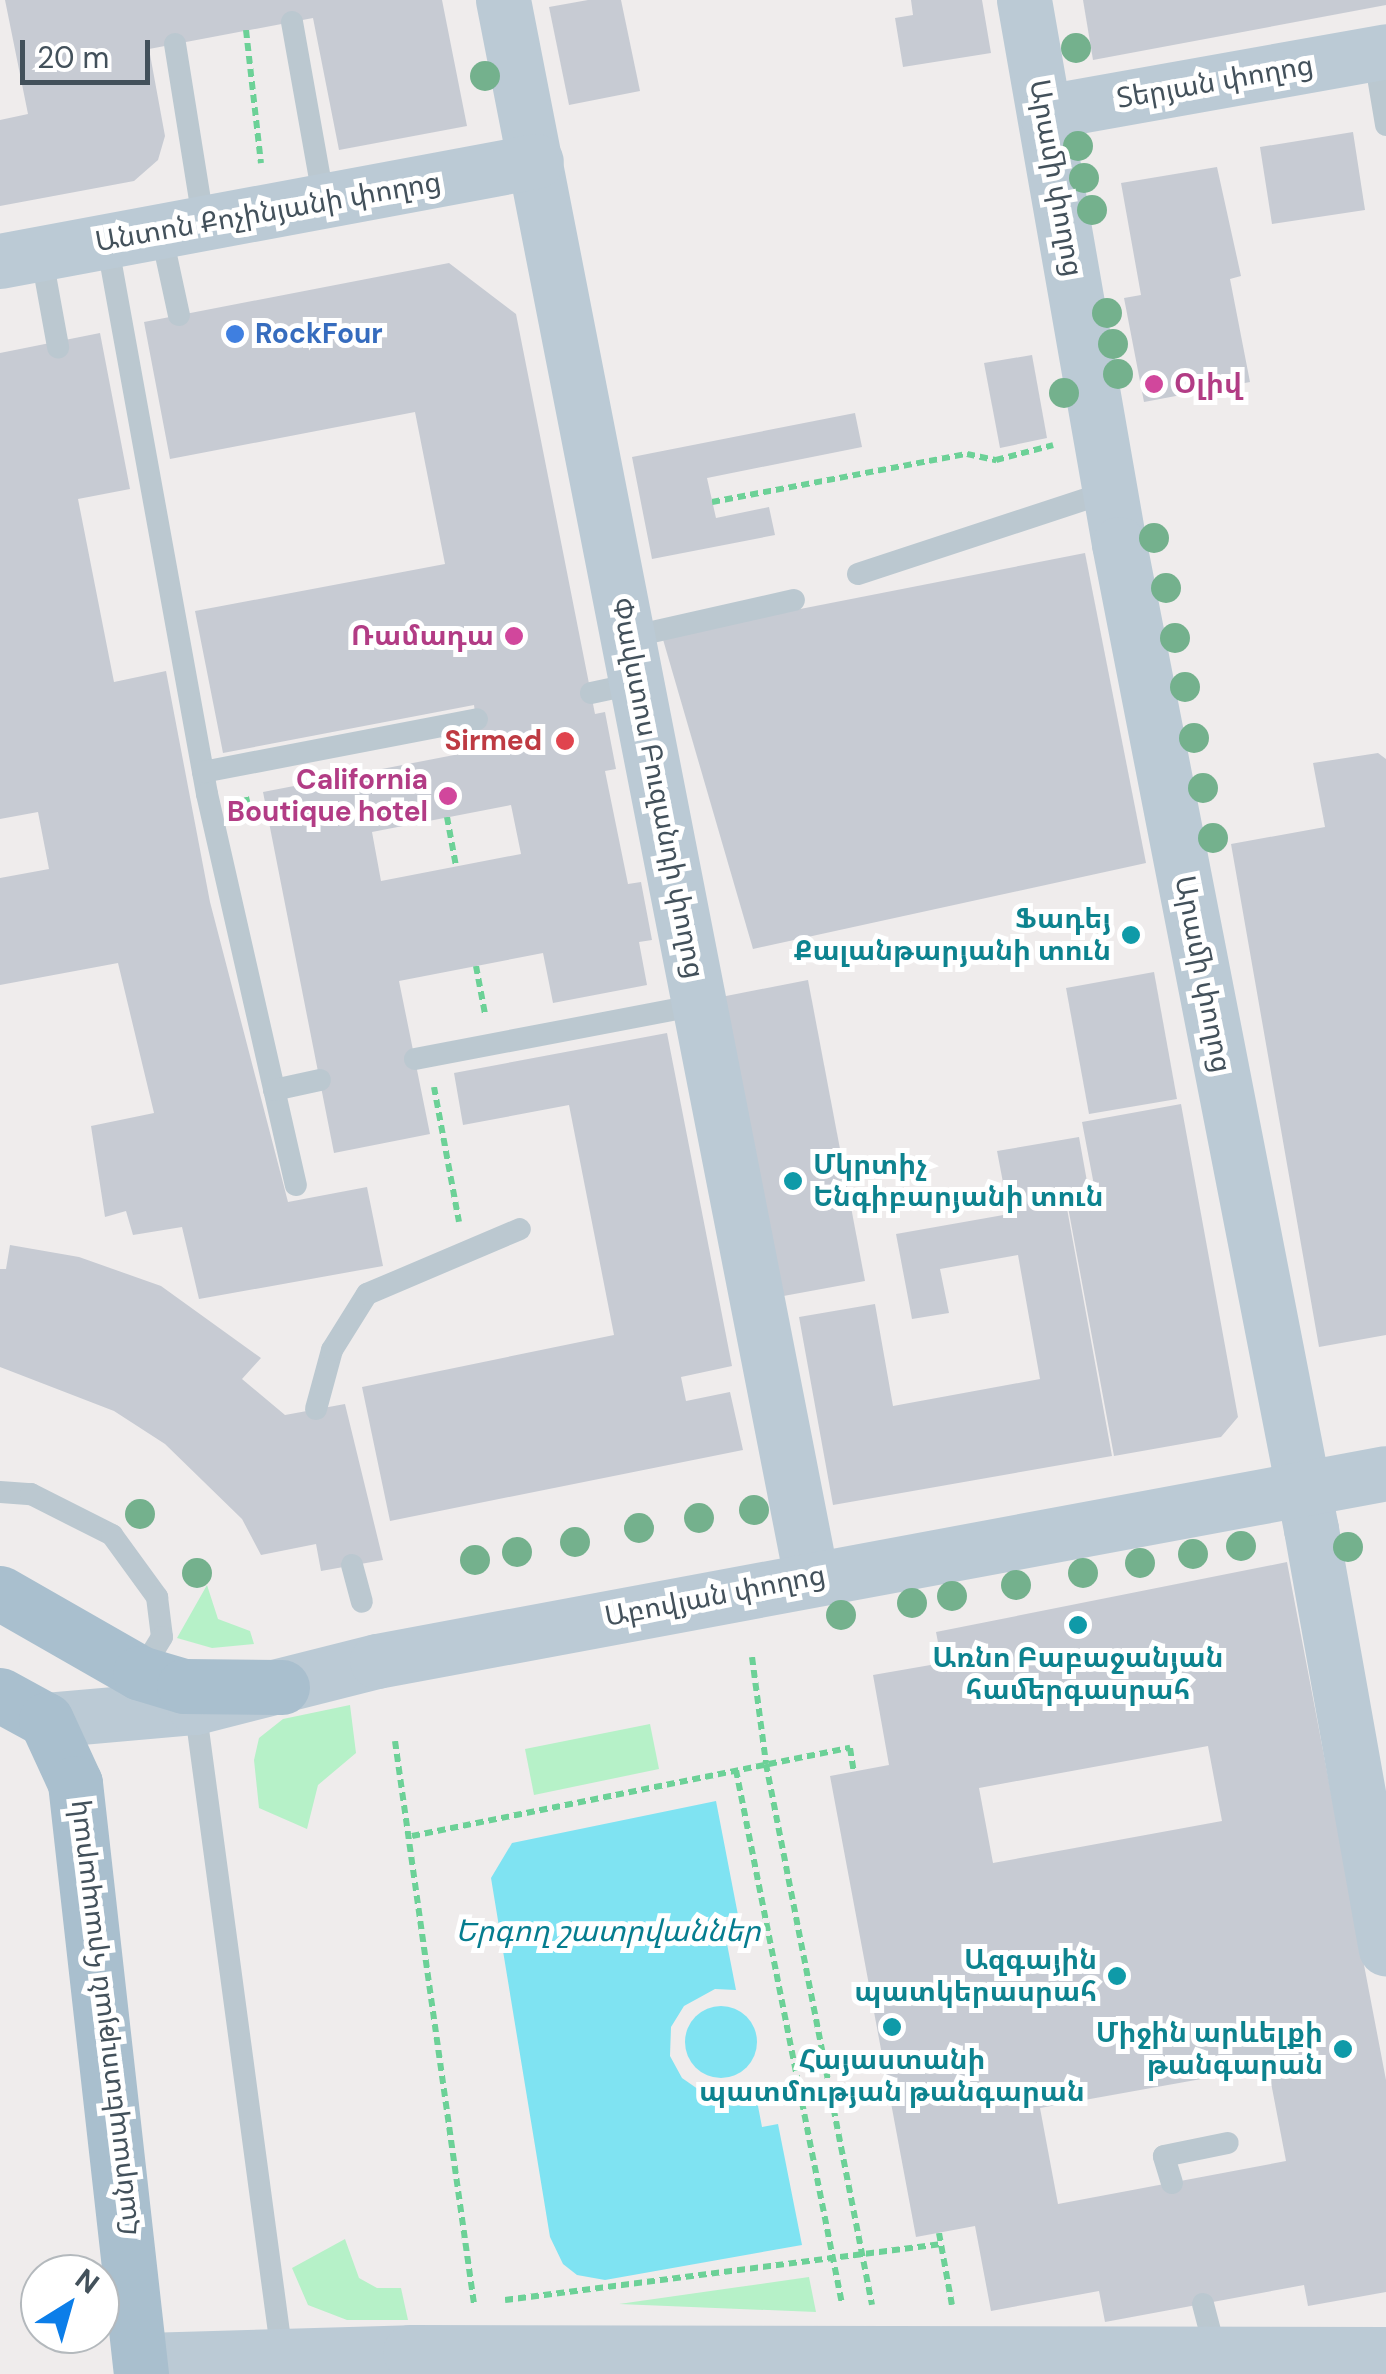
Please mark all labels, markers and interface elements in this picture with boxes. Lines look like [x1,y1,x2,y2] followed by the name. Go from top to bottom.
[25,20,155,82] scale bar
[37,38,109,77] text: 20 m
[1114,48,1316,116] street label: Տերյան փողոց
[1022,77,1090,279] street label: Արամի փողոց
[92,165,444,259] street label: Անտոն Քոչինյանի փողոց
[255,317,383,351] place label: RockFour
[224,323,246,345] marker: RockFour
[1174,367,1242,401] place label: Օլիվ
[1143,373,1165,395] marker: Օլիվ
[605,595,711,981] street label: Փավստոս Բուզանդի փողոց
[351,619,494,653] place label: Ռամադա
[503,625,525,647] marker: Ռամադա
[444,724,542,758] place label: Sirmed
[552,728,578,754] marker: Sirmed
[227,763,428,829] place label: California Boutique hotel
[437,785,459,807] marker: California Boutique hotel
[1167,873,1239,1075] street label: Արամի փողոց
[794,902,1111,968] place label: Ֆադեյ Քալանթարյանի տուն
[1120,924,1142,946] marker: Ֆադեյ Քալանթարյանի տուն
[813,1148,1104,1214] place label: Մկրտիչ Ենգիբարյանի տուն
[782,1170,804,1192] marker: Մկրտիչ Ենգիբարյանի տուն
[602,1558,828,1634] street label: Աբովյան փողոց
[1067,1614,1089,1636] marker: Առնո Բաբաջանյան համերգասրահ
[932,1641,1224,1707] place label: Առնո Բաբաջանյան համերգասրահ
[60,1798,146,2238] street label: Հանրապետության հրապարակ
[455,1913,761,1949] water label: Երգող շատրվաններ
[854,1943,1097,2009] place label: Ազգային պատկերասրահ
[1106,1965,1128,1987] marker: Ազգային պատկերասրահ
[881,2016,903,2038] marker: Հայաստանի պատմության թանգարան
[1096,2016,1323,2082] place label: Միջին արևելքի թանգարան
[1332,2038,1354,2060] marker: Միջին արևելքի թանգարան
[699,2043,1085,2109] place label: Հայաստանի պատմության թանգարան
[20,2254,120,2354] north arrow
[68,2260,106,2302] text: N

